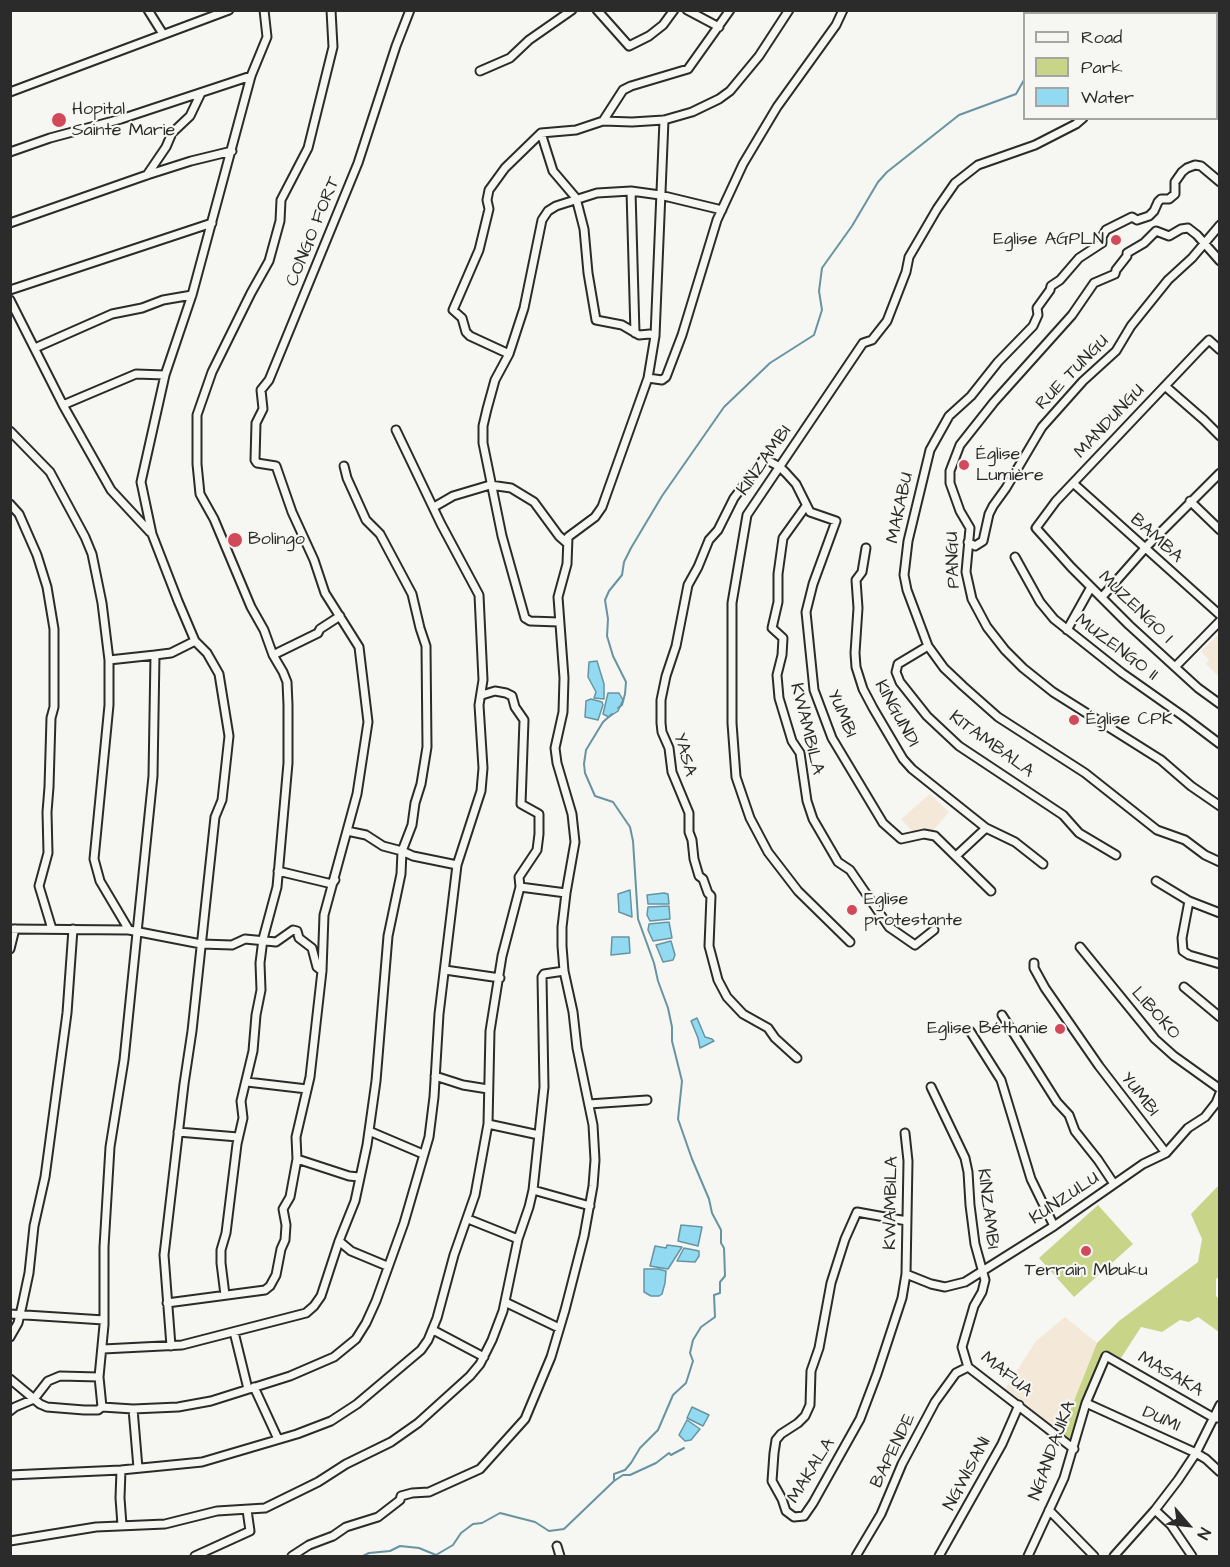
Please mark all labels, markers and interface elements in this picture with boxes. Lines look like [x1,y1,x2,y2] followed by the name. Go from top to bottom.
[1023,12,1218,120] legend
[1081,25,1122,50] text: Road
[1081,55,1123,80] text: Park
[1081,85,1134,110] text: Water
[72,99,175,142] place label: Hopital Sainte Marie
[50,111,68,129] marker: Hopital Sainte Marie
[282,174,346,290] street label: CONGO FORT
[993,229,1104,251] place label: Eglise AGPLN
[1109,233,1123,247] marker: Eglise AGPLN
[1032,331,1114,415] street label: RUE TUNGU
[1070,381,1150,463] street label: MANDUNGU
[733,422,797,500] street label: KINZAMBI
[976,444,1044,486] place label: Église Lumière
[957,458,971,472] marker: Église Lumière
[883,471,919,545] street label: MAKABU
[1125,510,1187,568] street label: BAMBA
[248,529,305,551] place label: Bolingo
[226,531,244,549] marker: Bolingo
[942,531,966,589] street label: PANGU
[1093,567,1177,649] street label: MUZENGO I
[1070,610,1162,686] street label: MUZENGO II
[869,677,923,751] street label: KINGUNDI
[784,681,828,777] street label: KWAMBILA
[821,687,861,741] street label: YUMBI
[944,707,1038,783] street label: KITAMBALA
[1086,709,1173,731] place label: Église CPK
[1067,713,1081,727] marker: Église CPK
[668,731,700,779] street label: YASA
[864,889,963,932] place label: Eglise protestante
[845,903,859,917] marker: Eglise protestante
[1126,983,1184,1045] street label: LIBOKO
[927,1018,1048,1040] place label: Eglise Béthanie
[1053,1022,1067,1036] marker: Eglise Béthanie
[1115,1069,1163,1121] street label: YUMBI
[880,1156,904,1250] street label: KWAMBILA
[971,1168,1003,1250] street label: KINZAMBI
[1026,1168,1104,1230] street label: KUNZULU
[1079,1244,1093,1258] marker: Terrain Mbuku
[1024,1260,1148,1282] place label: Terrain Mbuku
[976,1348,1036,1402] street label: MAFUA
[1133,1348,1207,1402] street label: MASAKA
[1025,1398,1081,1504] street label: NGANDAJIKA
[1139,1402,1183,1438] street label: DUMI
[867,1410,921,1492] street label: BAPENDE
[940,1433,996,1515] street label: NGWISANI
[784,1434,840,1508] street label: MAKALA
[1158,1495,1218,1555] north arrow
[1192,1524,1216,1543] text: N

